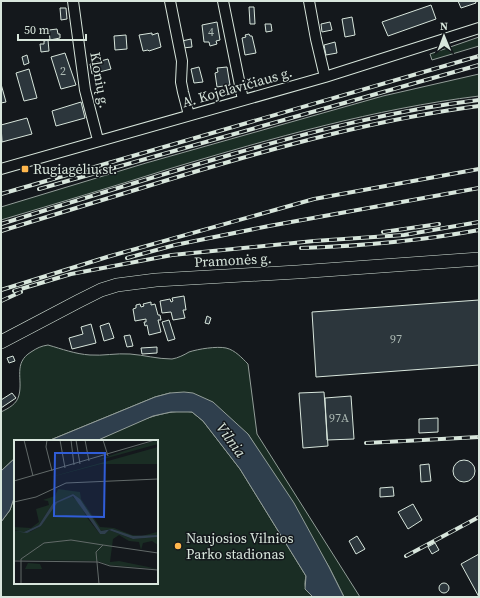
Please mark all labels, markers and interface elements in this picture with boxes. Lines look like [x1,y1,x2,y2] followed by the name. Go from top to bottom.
[18,16,86,42] scale bar
[424,16,464,56] north arrow
[440,19,448,34] text: N
[24,22,50,38] text: 50 m
[208,24,214,40] house number: 4
[85,50,115,110] street label: Klonių g.
[180,62,294,112] street label: A. Kojelavičiaus g.
[60,63,66,79] house number: 2
[33,159,117,179] place label: Rugiagėlių st.
[20,164,30,174] marker: Rugiagėlių st.
[194,248,272,272] street label: Pramonės g.
[390,331,402,347] house number: 97
[329,410,349,426] house number: 97A
[212,418,251,462] water label: Vilnia
[14,440,158,584] inset map
[186,528,294,564] place label: Naujosios Vilnios Parko stadionas
[173,541,183,551] marker: Naujosios Vilnios Parko stadionas

